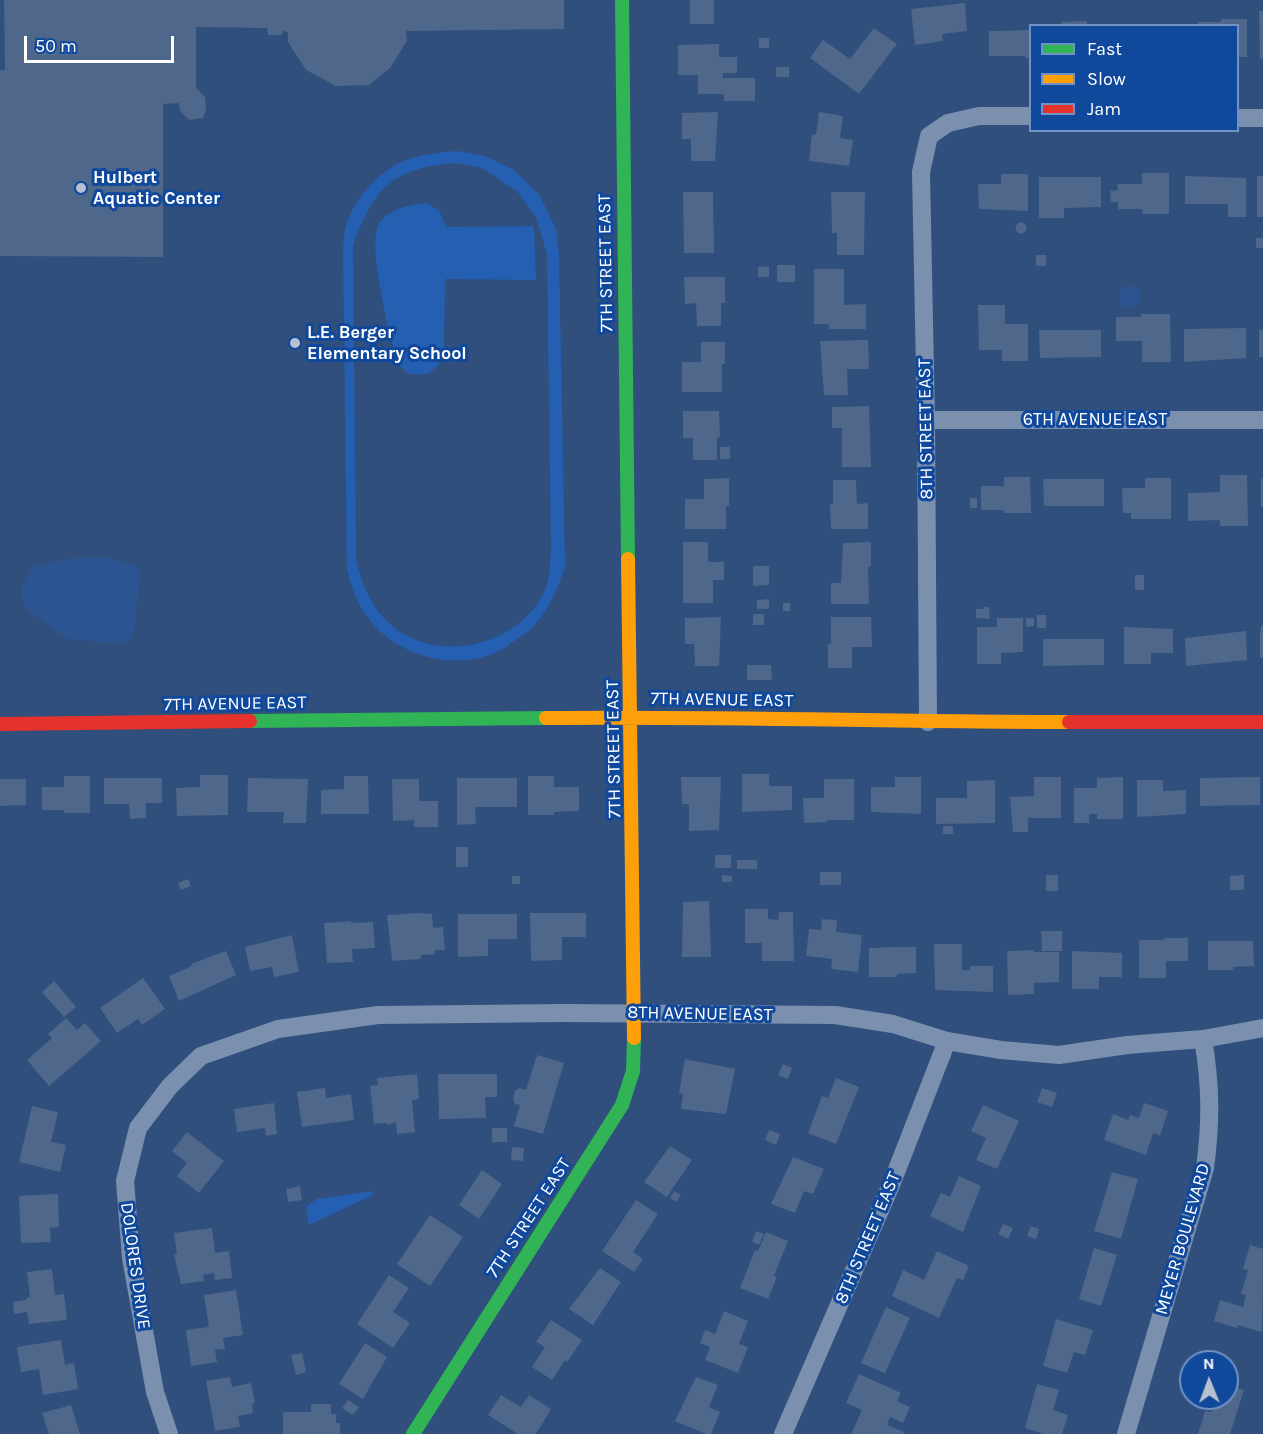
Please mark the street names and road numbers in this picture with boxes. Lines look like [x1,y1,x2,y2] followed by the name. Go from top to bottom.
[594,194,618,332] street label: 7TH STREET EAST
[914,358,938,500] street label: 8TH STREET EAST
[1023,409,1167,431] street label: 6TH AVENUE EAST
[602,680,626,818] street label: 7TH STREET EAST
[650,688,794,712] street label: 7TH AVENUE EAST
[163,692,307,716] street label: 7TH AVENUE EAST
[627,1002,773,1026] street label: 8TH AVENUE EAST
[482,1154,576,1282] street label: 7TH STREET EAST
[1151,1161,1215,1317] street label: MEYER BOULEVARD
[830,1169,906,1307] street label: 8TH STREET EAST
[115,1201,155,1331] street label: DOLORES DRIVE

